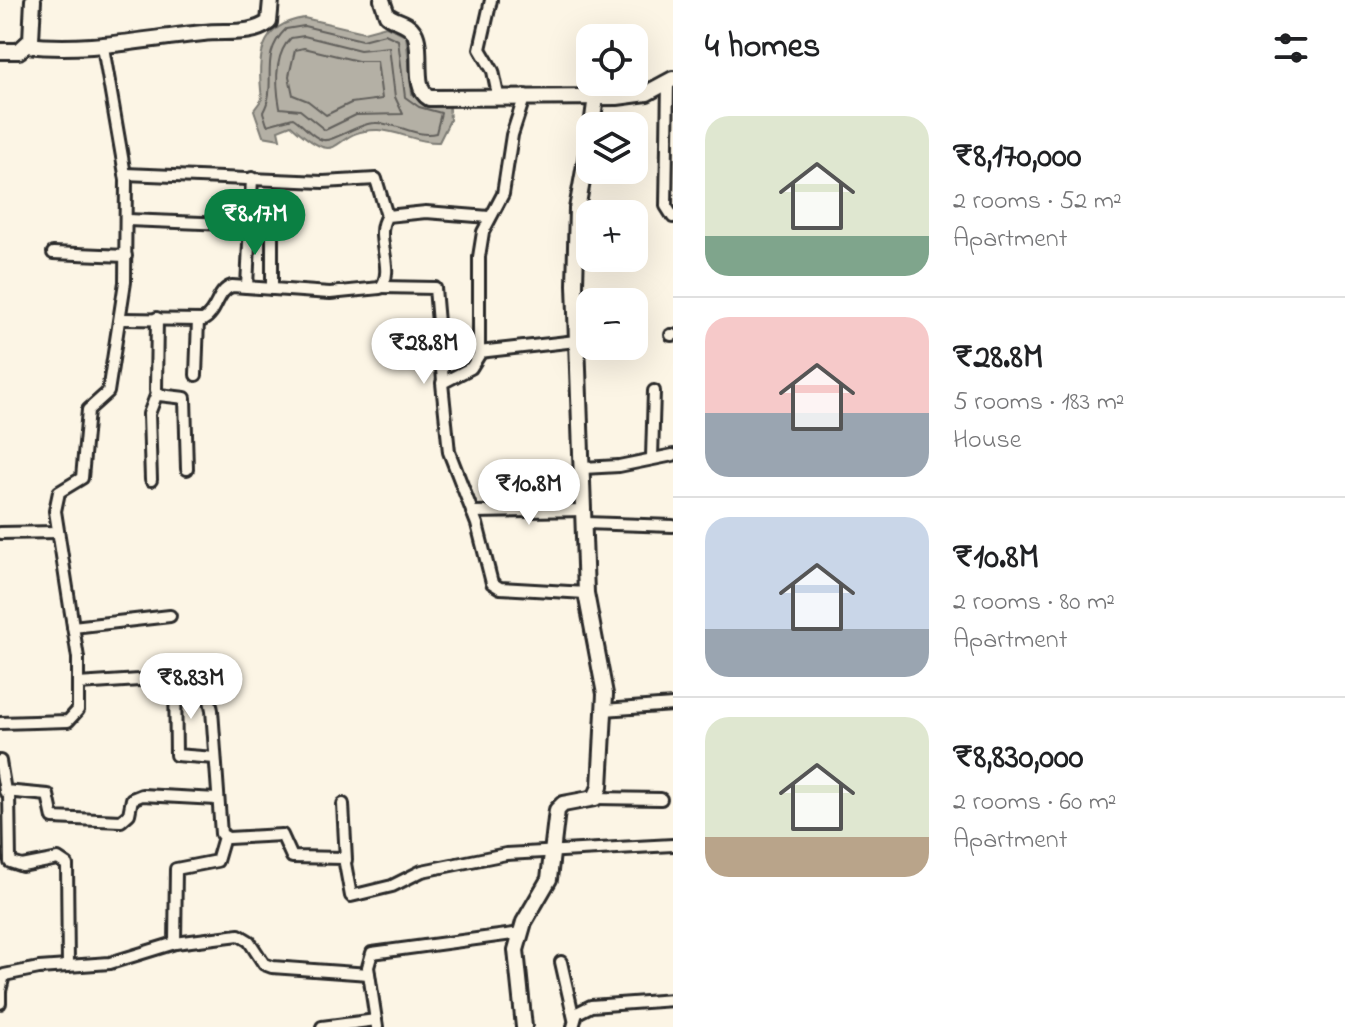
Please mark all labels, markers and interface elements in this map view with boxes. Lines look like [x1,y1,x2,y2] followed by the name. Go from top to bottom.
[705,23,820,73] text: 4 homes
[576,24,648,360] map controls
[576,24,648,96] button: locate
[1269,26,1313,70] icon: filters
[576,112,648,184] button: layers
[953,133,1081,183] text: ₹8,170,000
[769,148,865,244] icon: home
[953,183,1122,221] text: 2 rooms · 52 m²
[190,189,320,257] pin: ₹8.17M
[222,196,288,234] text: ₹8.17M
[576,200,648,272] button: +
[953,221,1067,259] text: Apartment
[576,288,648,360] button: −
[359,318,489,386] pin: ₹28.8M
[389,325,459,363] text: ₹28.8M
[953,334,1043,384] text: ₹28.8M
[769,349,865,445] icon: home
[953,384,1125,422] text: 5 rooms · 183 m²
[953,422,1021,460] text: House
[464,459,594,527] pin: ₹10.8M
[496,466,562,504] text: ₹10.8M
[953,534,1039,584] text: ₹10.8M
[769,549,865,645] icon: home
[953,584,1115,622] text: 2 rooms · 80 m²
[953,622,1067,660] text: Apartment
[126,653,256,721] pin: ₹8.83M
[158,660,224,698] text: ₹8.83M
[953,734,1083,784] text: ₹8,830,000
[769,749,865,845] icon: home
[953,784,1117,822] text: 2 rooms · 60 m²
[953,822,1067,860] text: Apartment

